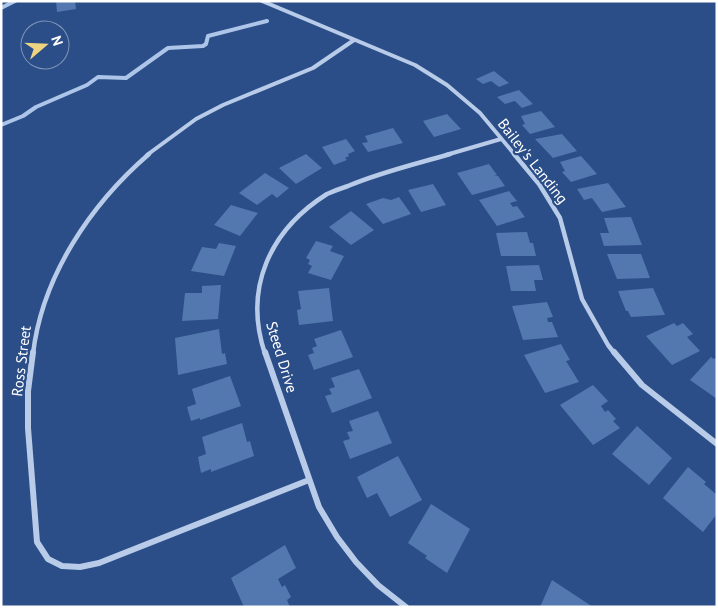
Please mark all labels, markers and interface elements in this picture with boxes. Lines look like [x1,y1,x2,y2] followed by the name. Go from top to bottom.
[20,20,70,70] north arrow
[47,33,67,48] text: N
[494,115,572,207] street label: Bailey's Landing
[262,319,302,395] street label: Steed Drive
[7,325,35,397] street label: Ross Street

